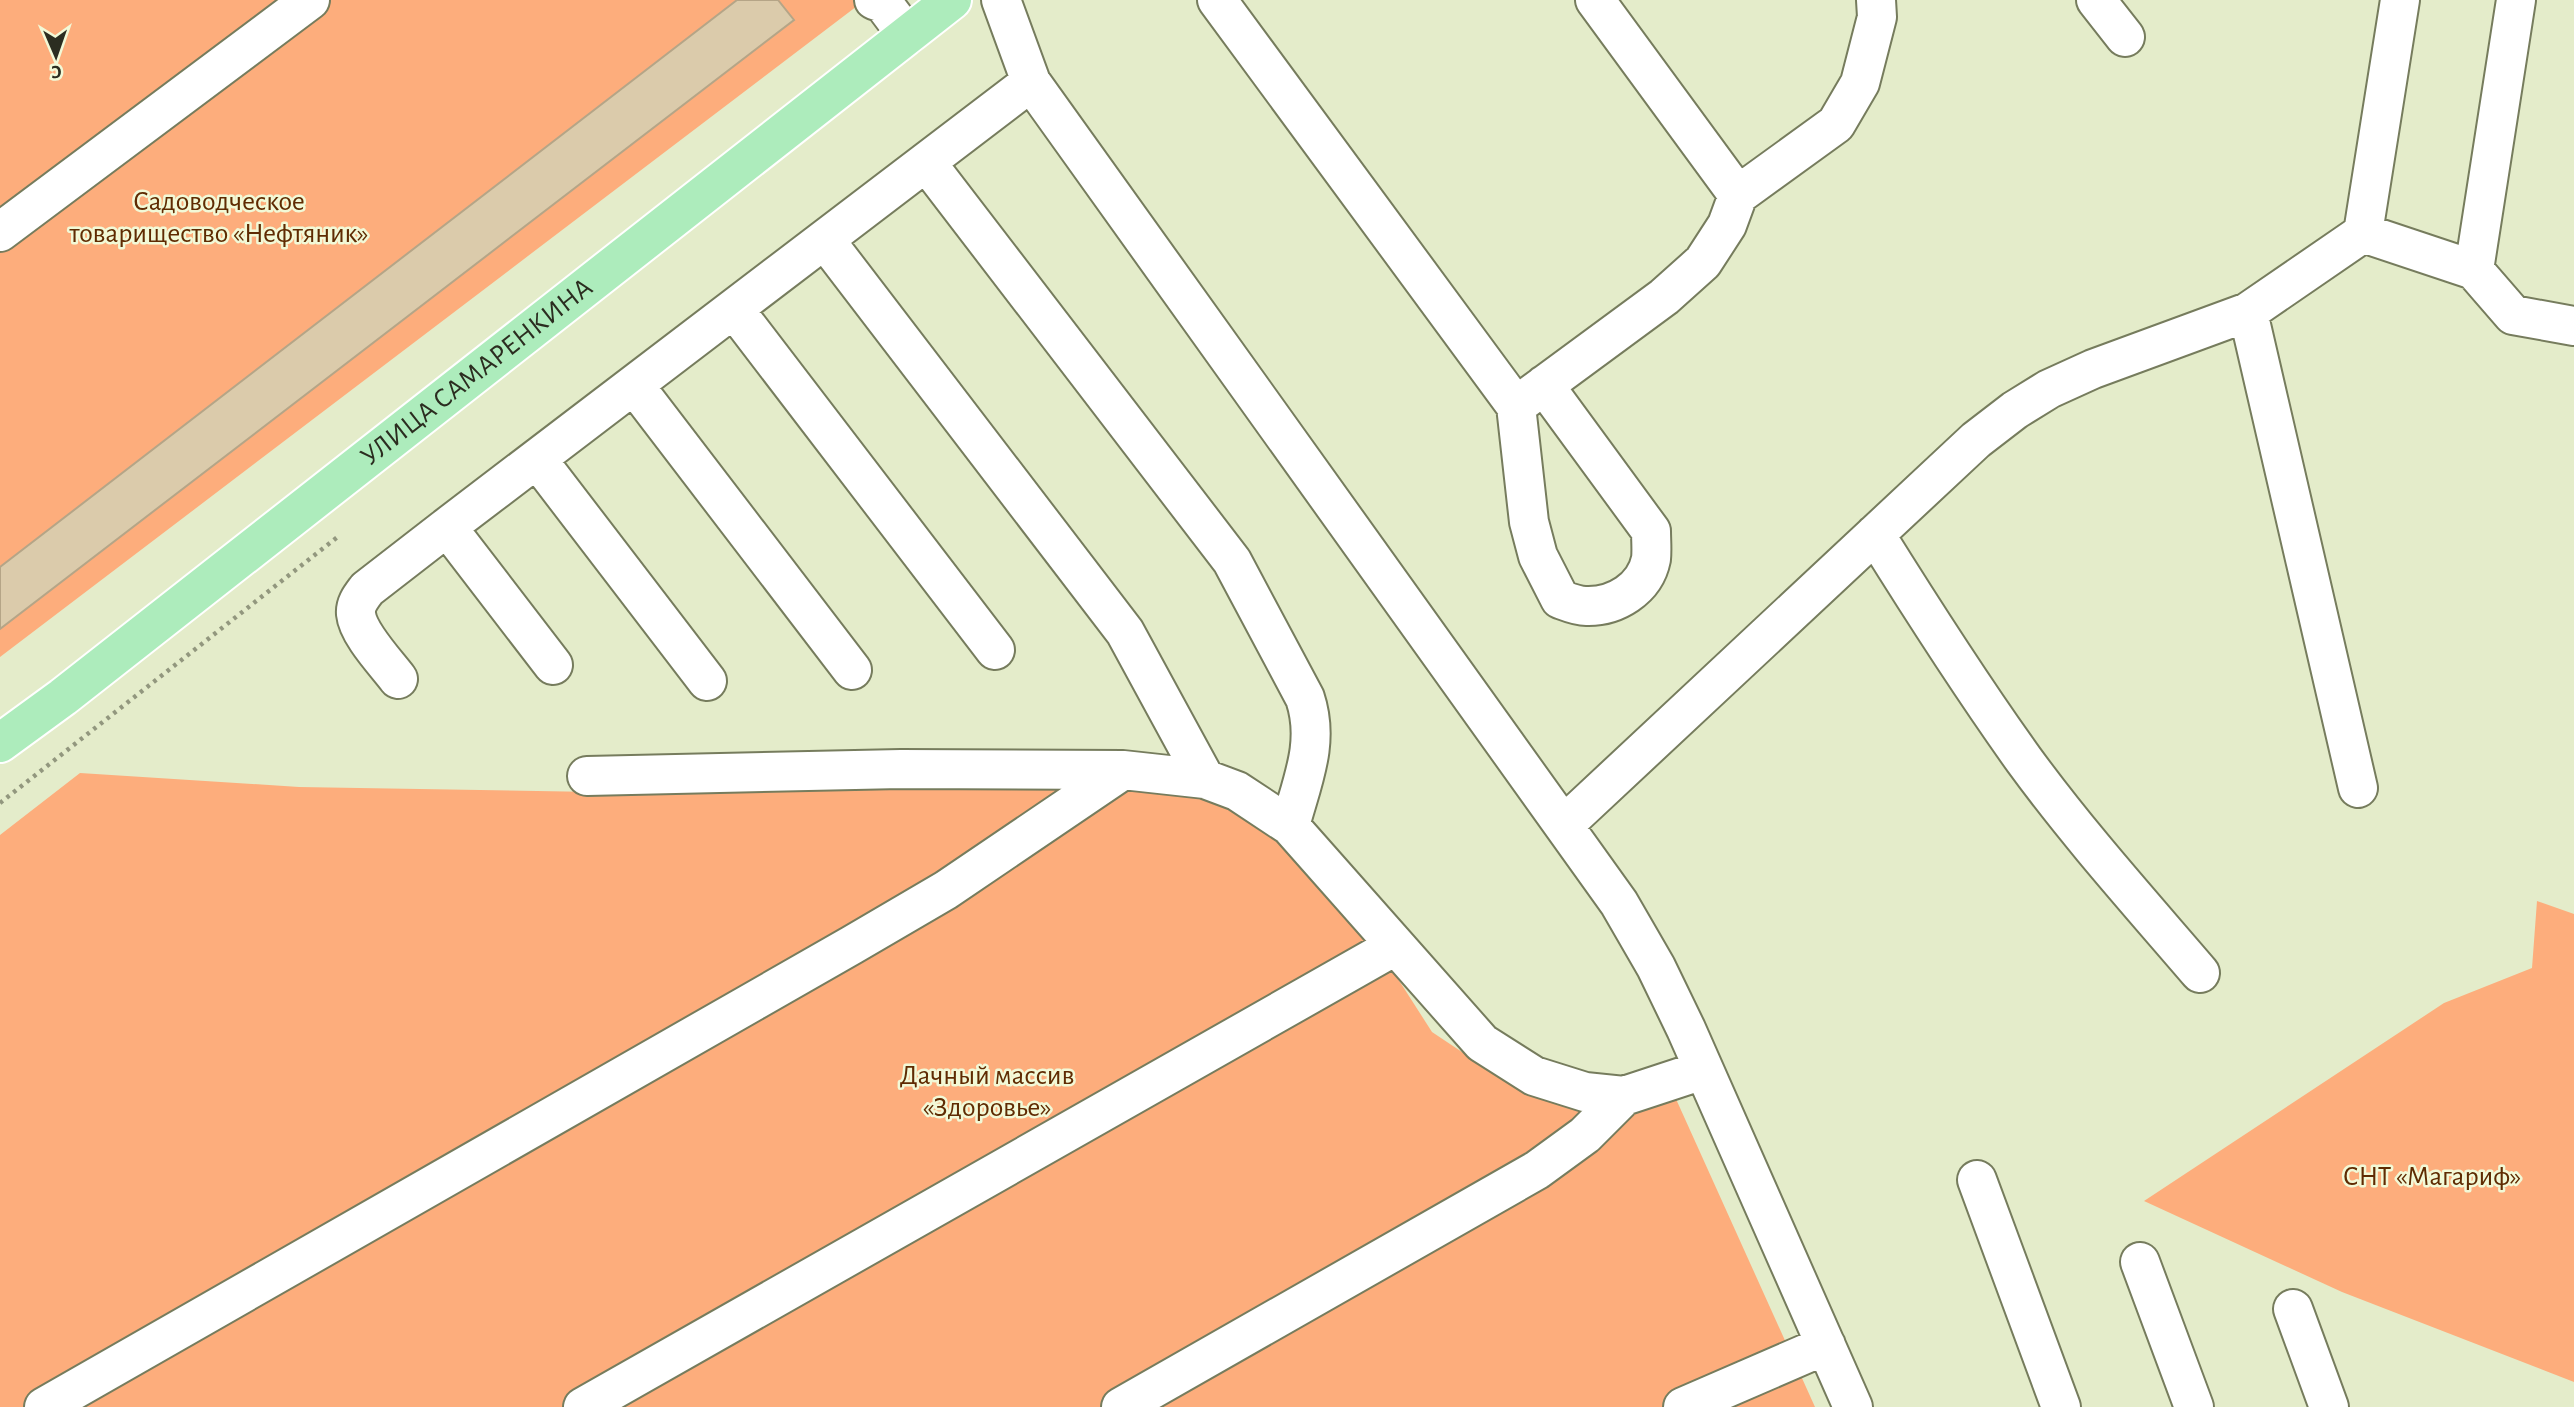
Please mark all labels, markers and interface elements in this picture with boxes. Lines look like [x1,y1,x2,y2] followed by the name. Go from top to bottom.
[21,21,91,91] north arrow
[51,62,62,81] text: С
[68,188,369,248] park label: Садоводческое товарищество «Нефтяник»
[356,273,598,472] street label: УЛИЦА САМАРЕНКИНА
[900,1062,1074,1122] park label: Дачный массив «Здоровье»
[2343,1163,2521,1191] park label: СНТ «Магариф»

